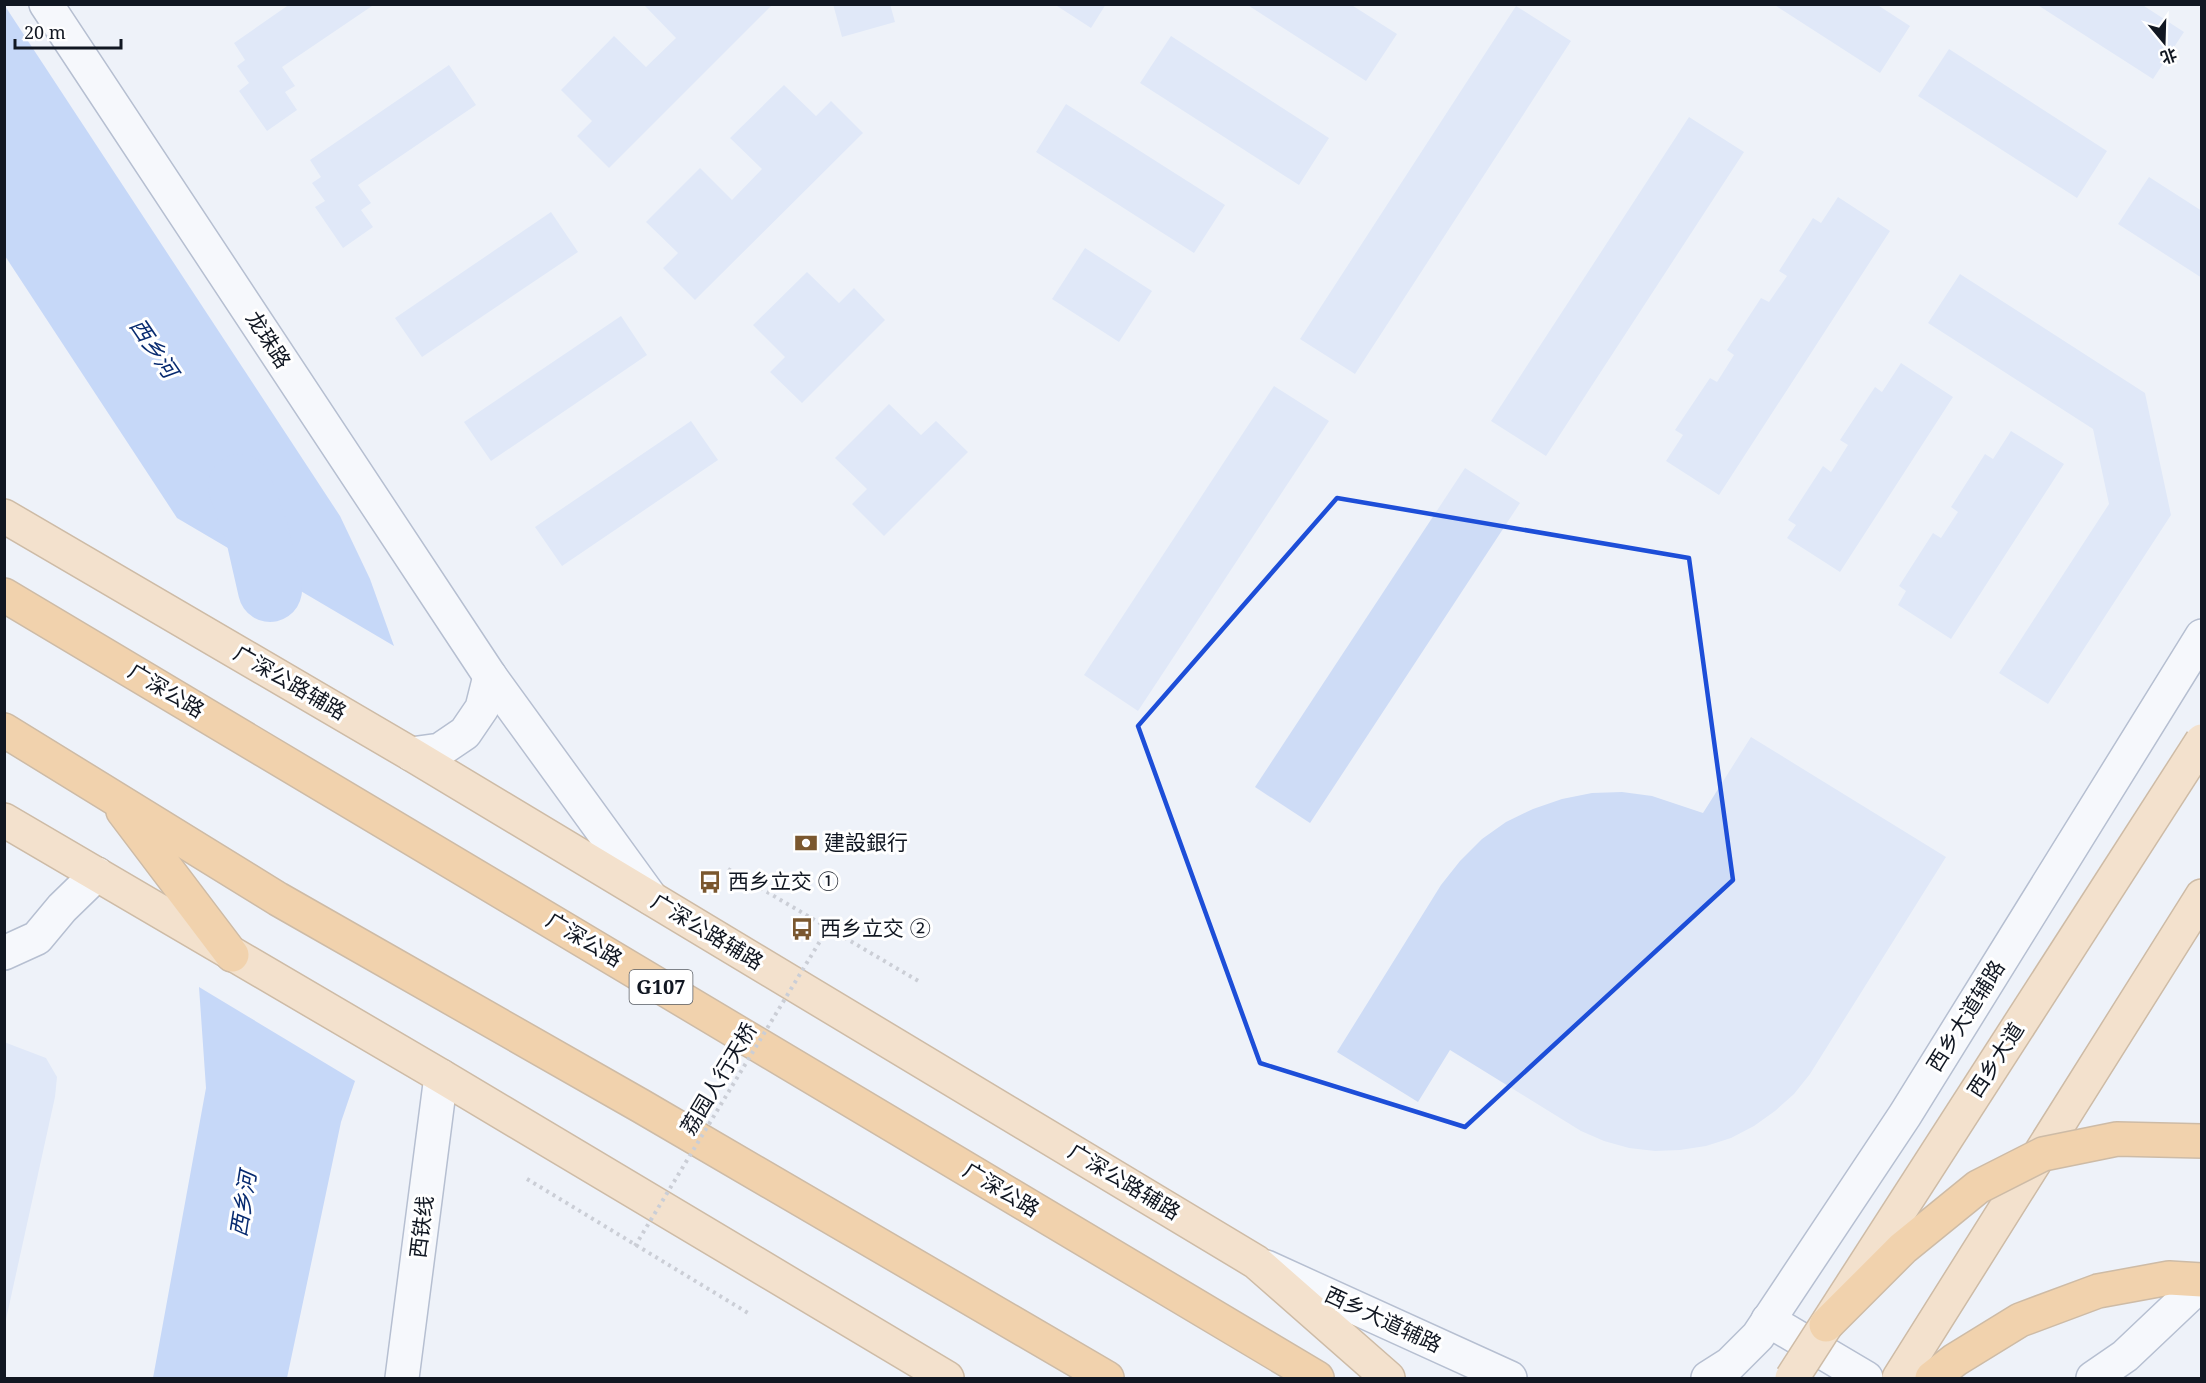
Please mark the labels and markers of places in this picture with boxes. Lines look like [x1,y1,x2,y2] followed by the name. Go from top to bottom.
[824,828,908,856] place label: 建設銀行
[793,830,819,856] bank icon: 建設銀行
[728,867,838,895] place label: 西乡立交 ①
[697,869,723,895] bus stop icon: 西乡立交 ①
[820,914,930,942] place label: 西乡立交 ②
[789,916,815,942] bus stop icon: 西乡立交 ②

